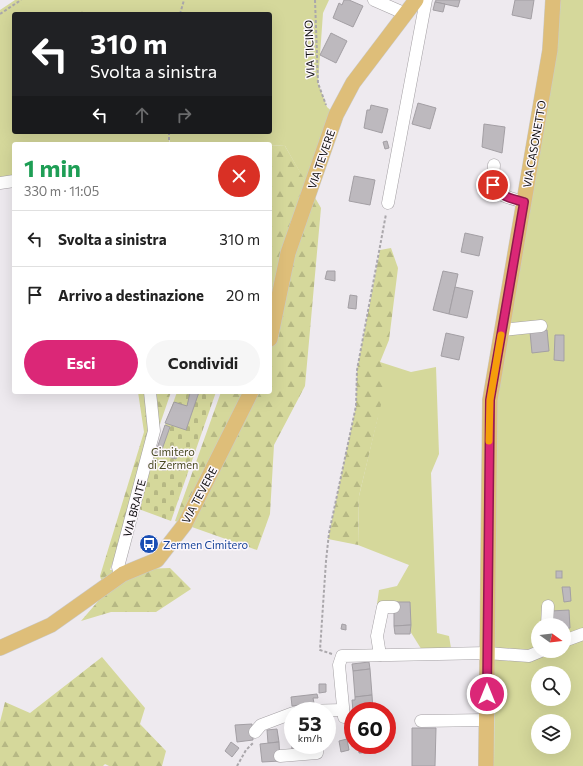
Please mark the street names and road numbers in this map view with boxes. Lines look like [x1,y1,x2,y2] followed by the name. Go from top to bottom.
[301,20,317,78] street label: VIA TICINO
[520,99,548,189] street label: VIA CASONETTO
[305,128,337,190] street label: VIA TEVERE
[179,465,219,525] street label: VIA TEVERE
[120,478,148,538] street label: VIA BRAITE

